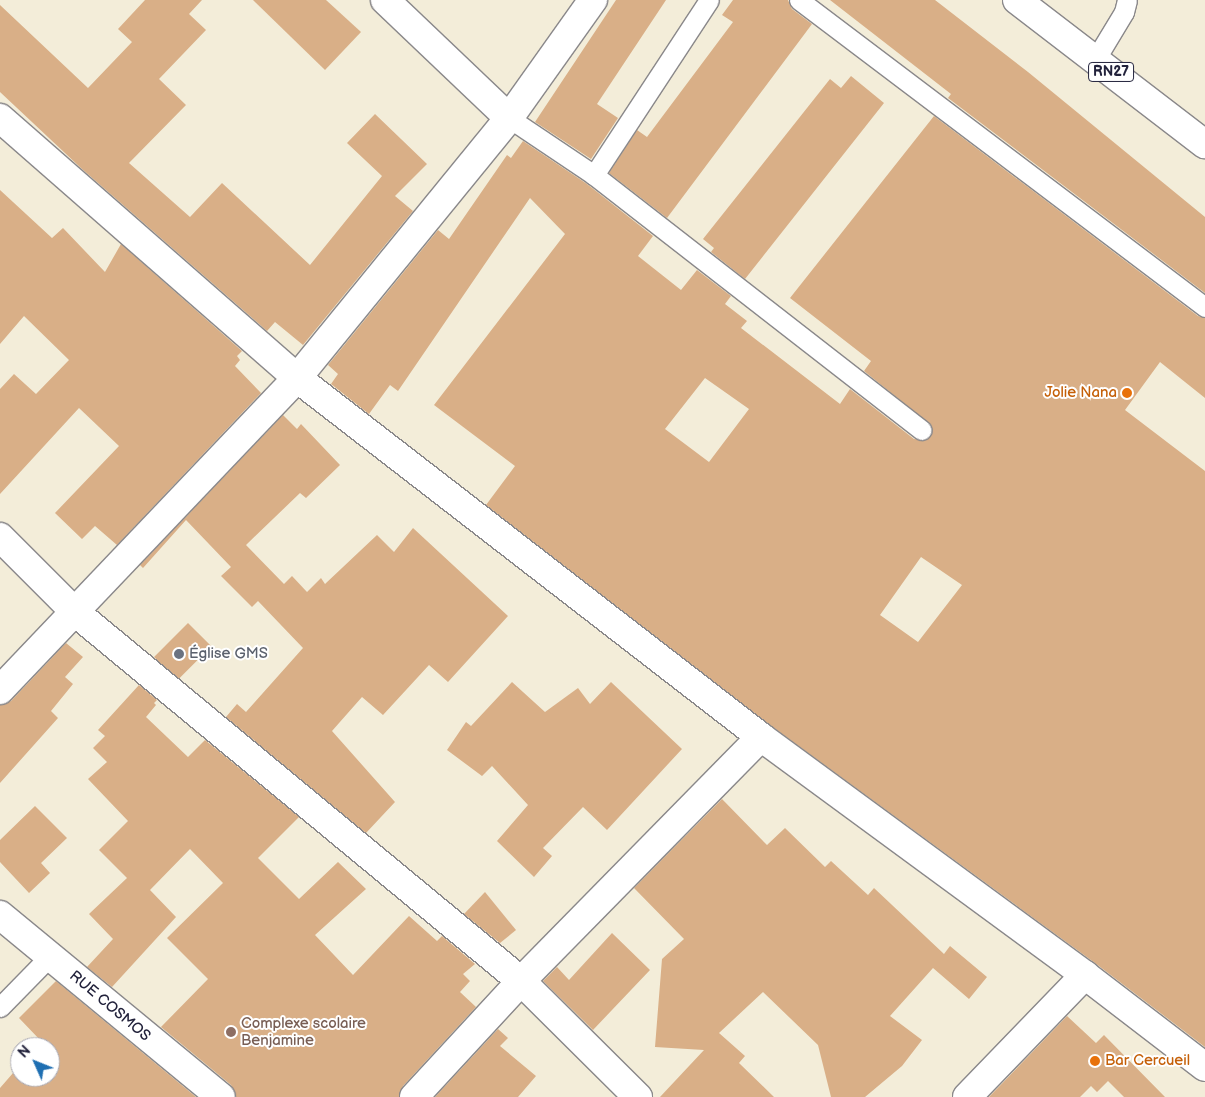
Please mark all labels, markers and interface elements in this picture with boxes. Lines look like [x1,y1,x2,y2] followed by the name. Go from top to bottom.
[1087,61,1135,84] road number: RN27
[1044,384,1117,402] place label: Jolie Nana
[1121,387,1133,399] marker: Jolie Nana
[189,645,268,663] place label: Église GMS
[173,648,185,660] marker: Église GMS
[66,967,154,1045] street label: RUE COSMOS
[241,1014,366,1049] place label: Complexe scolaire Benjamine
[225,1026,237,1038] marker: Complexe scolaire Benjamine
[10,1037,60,1087] north arrow
[15,1042,34,1062] text: N
[1105,1052,1190,1070] place label: Bar Cercueil
[1089,1055,1101,1067] marker: Bar Cercueil

